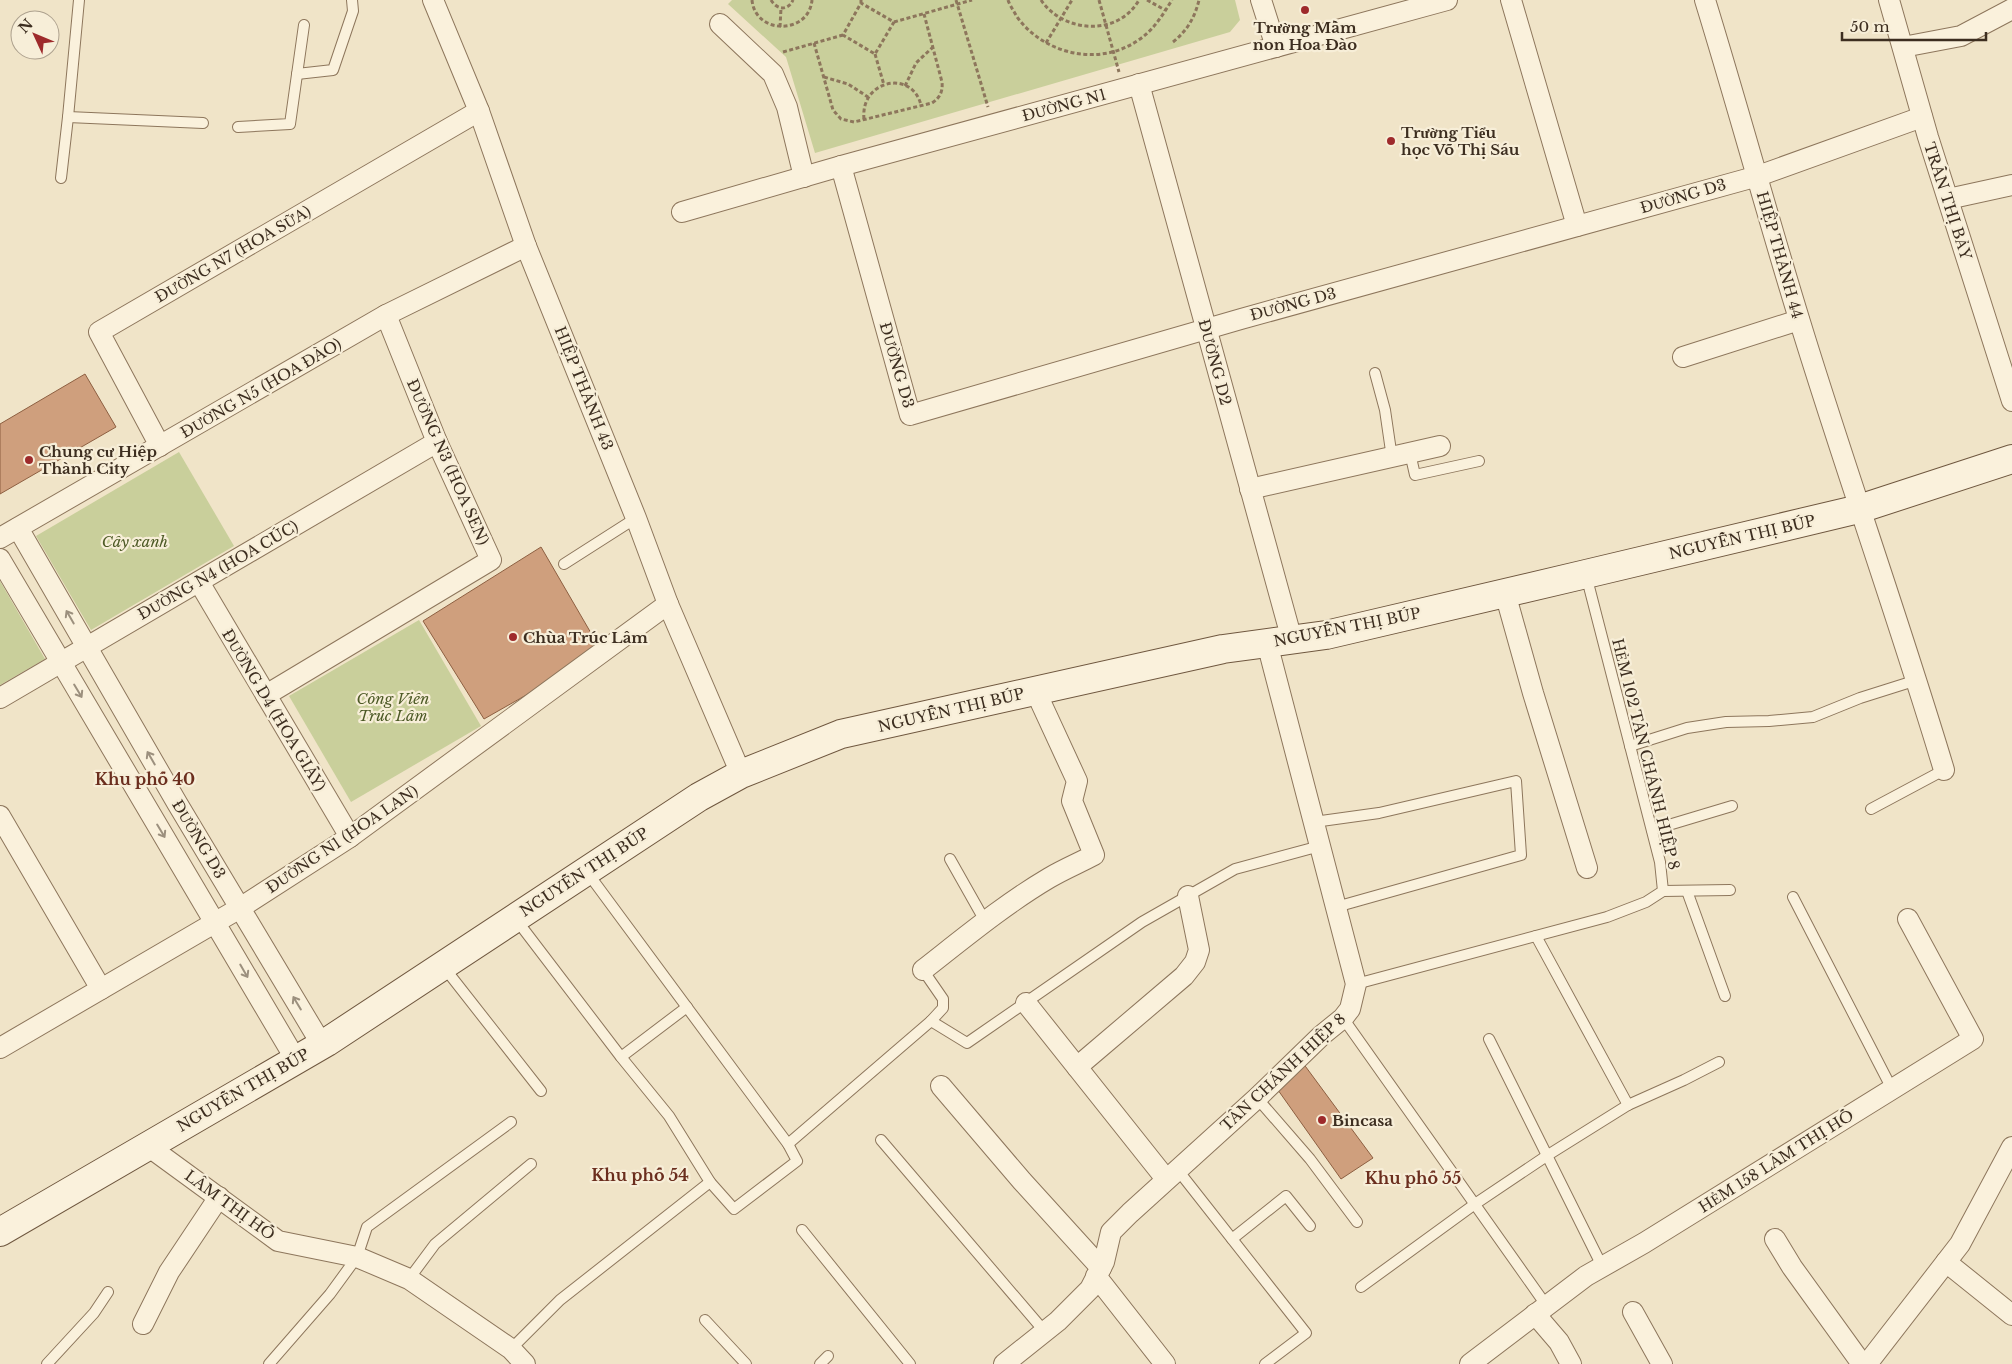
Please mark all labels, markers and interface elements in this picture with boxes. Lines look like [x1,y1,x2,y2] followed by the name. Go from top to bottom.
[1299,4,1311,16] marker: Trường Mầm non Hoa Đào
[10,10,60,60] north arrow
[1842,10,1986,42] scale bar
[15,15,37,37] text: N
[1850,17,1890,36] text: 50 m
[1253,18,1357,54] place label: Trường Mầm non Hoa Đào
[1020,85,1108,125] street label: ĐƯỜNG N1
[1401,123,1520,159] place label: Trường Tiểu học Võ Thị Sáu
[1385,135,1397,147] marker: Trường Tiểu học Võ Thị Sáu
[1920,140,1976,263] street label: TRẦN THỊ BẢY
[1638,175,1728,217] street label: ĐƯỜNG D3
[1753,189,1807,321] street label: HIỆP THÀNH 44
[152,202,314,306] street label: ĐƯỜNG N7 (HOA SỮA)
[1248,283,1338,325] street label: ĐƯỜNG D3
[1194,317,1236,407] street label: ĐƯỜNG D2
[876,320,918,410] street label: ĐƯỜNG D3
[550,323,618,453] street label: HIỆP THÀNH 43
[177,334,345,442] street label: ĐƯỜNG N5 (HOA ĐÀO)
[403,376,493,548] street label: ĐƯỜNG N3 (HOA SEN)
[39,442,157,478] place label: Chung cư Hiệp Thành City
[23,454,35,466] marker: Chung cư Hiệp Thành City
[1667,511,1817,563] street label: NGUYỄN THỊ BÚP
[134,516,302,624] street label: ĐƯỜNG N4 (HOA CÚC)
[102,532,169,551] park label: Cây xanh
[1272,603,1422,651] street label: NGUYỄN THỊ BÚP
[64,611,74,625] one-way arrow
[218,625,330,795] street label: ĐƯỜNG D4 (HOA GIẤY)
[523,628,648,647] place label: Chùa Trúc Lâm
[507,631,519,643] marker: Chùa Trúc Lâm
[1608,636,1684,872] street label: HẺM 102 TÂN CHÁNH HIỆP 8
[74,683,84,697] one-way arrow
[876,684,1026,736] street label: NGUYỄN THỊ BÚP
[357,689,429,725] park label: Công Viên Trúc Lâm
[146,751,155,766] one-way arrow
[95,769,195,789] district label: Khu phố 40
[262,781,422,897] street label: ĐƯỜNG N1 (HOA LAN)
[168,796,230,882] street label: ĐƯỜNG D3
[157,823,167,837] one-way arrow
[516,823,652,921] street label: NGUYỄN THỊ BÚP
[239,963,249,977] one-way arrow
[292,996,302,1010] one-way arrow
[1217,1009,1349,1135] street label: TÂN CHÁNH HIỆP 8
[173,1044,313,1136] street label: NGUYỄN THỊ BÚP
[1695,1105,1857,1217] street label: HẺM 158 LÂM THỊ HỐ
[1332,1111,1393,1130] place label: Bincasa
[1316,1114,1328,1126] marker: Bincasa
[591,1165,689,1185] district label: Khu phố 54
[181,1166,279,1244] street label: LÂM THỊ HỐ
[1365,1168,1461,1188] district label: Khu phố 55

